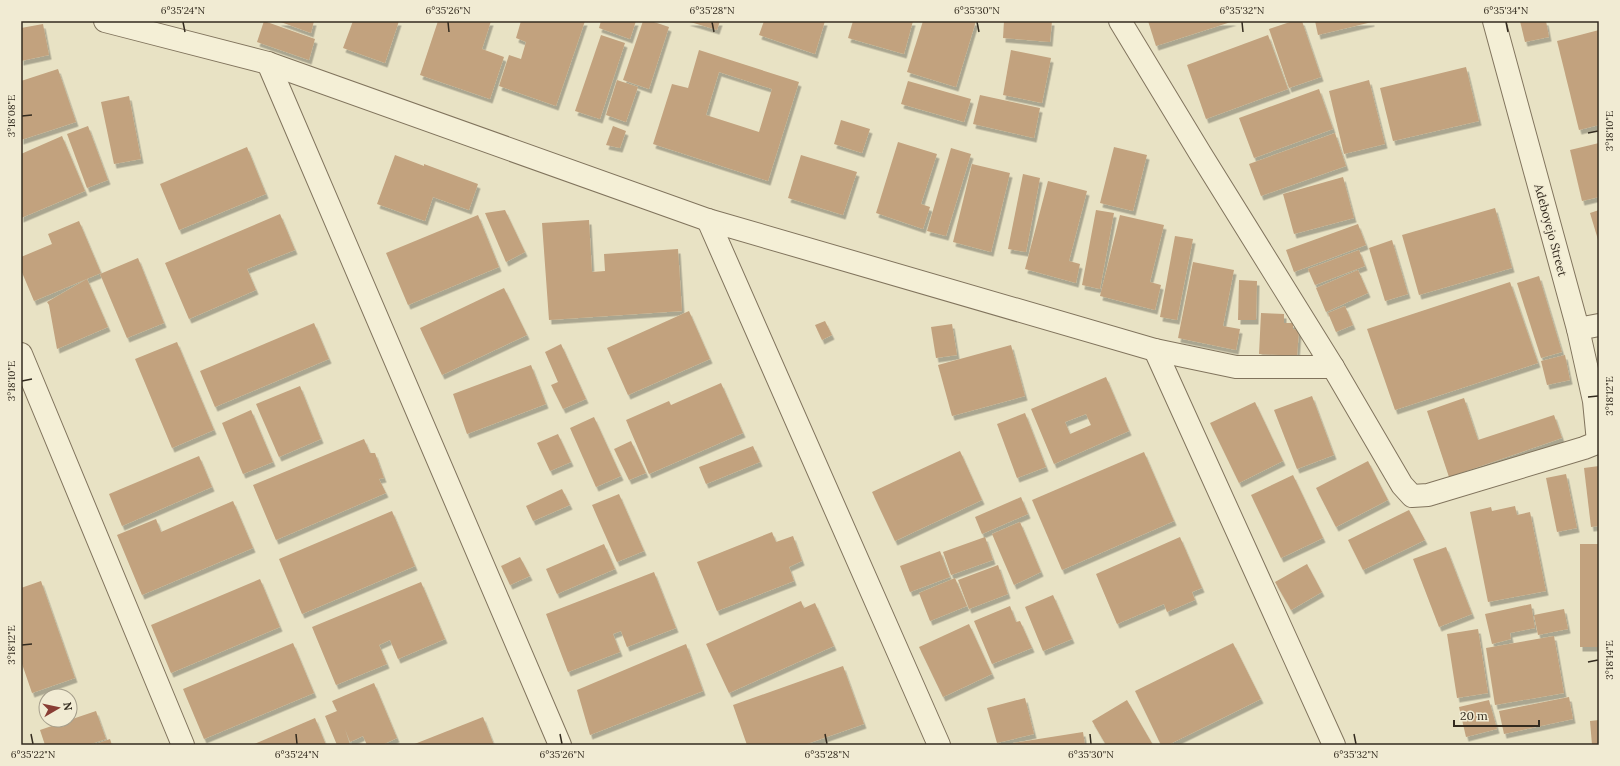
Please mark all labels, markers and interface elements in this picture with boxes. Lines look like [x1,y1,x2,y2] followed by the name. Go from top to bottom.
[161,4,206,17] text: 6°35'24"N
[425,4,471,17] text: 6°35'26"N
[690,4,735,17] text: 6°35'28"N
[954,4,1000,17] text: 6°35'30"N
[1220,4,1265,17] text: 6°35'32"N
[1484,4,1529,17] text: 6°35'34"N
[5,95,18,137] text: 3°18'08"E
[1603,111,1616,151] text: 3°18'10"E
[1531,181,1571,278] street label: Adeboyejo Street
[5,361,18,401] text: 3°18'10"E
[1603,376,1616,416] text: 3°18'12"E
[5,625,18,665] text: 3°18'12"E
[1603,640,1616,680] text: 3°18'14"E
[38,688,78,728] north arrow
[60,701,76,712] text: N
[1454,702,1539,728] scale bar
[1460,708,1488,723] text: 20 m
[11,748,56,761] text: 6°35'22"N
[275,748,320,761] text: 6°35'24"N
[539,748,585,761] text: 6°35'26"N
[805,748,850,761] text: 6°35'28"N
[1068,748,1114,761] text: 6°35'30"N
[1334,748,1379,761] text: 6°35'32"N

